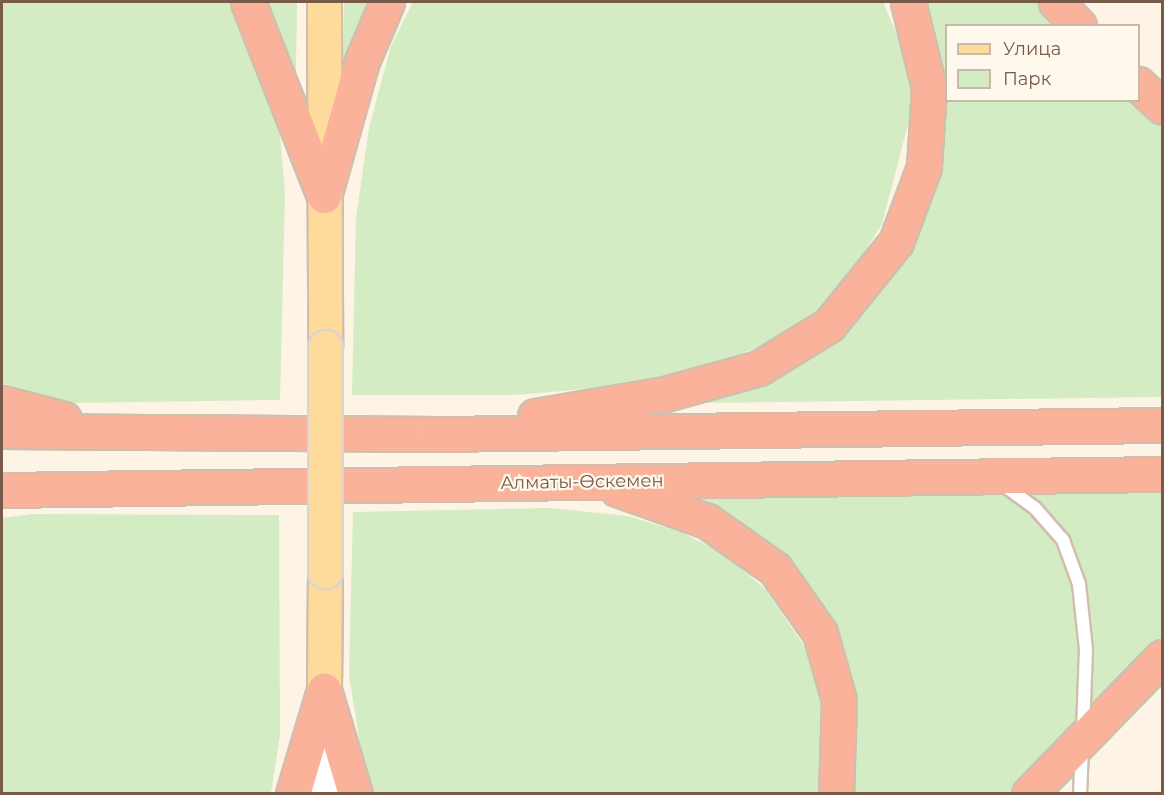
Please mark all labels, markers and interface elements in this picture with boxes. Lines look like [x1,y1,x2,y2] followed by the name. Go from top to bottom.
[945,24,1140,102] legend
[1003,38,1061,60] text: Улица
[1003,68,1051,90] text: Парк
[500,470,664,494] street label: Алматы-Өскемен

